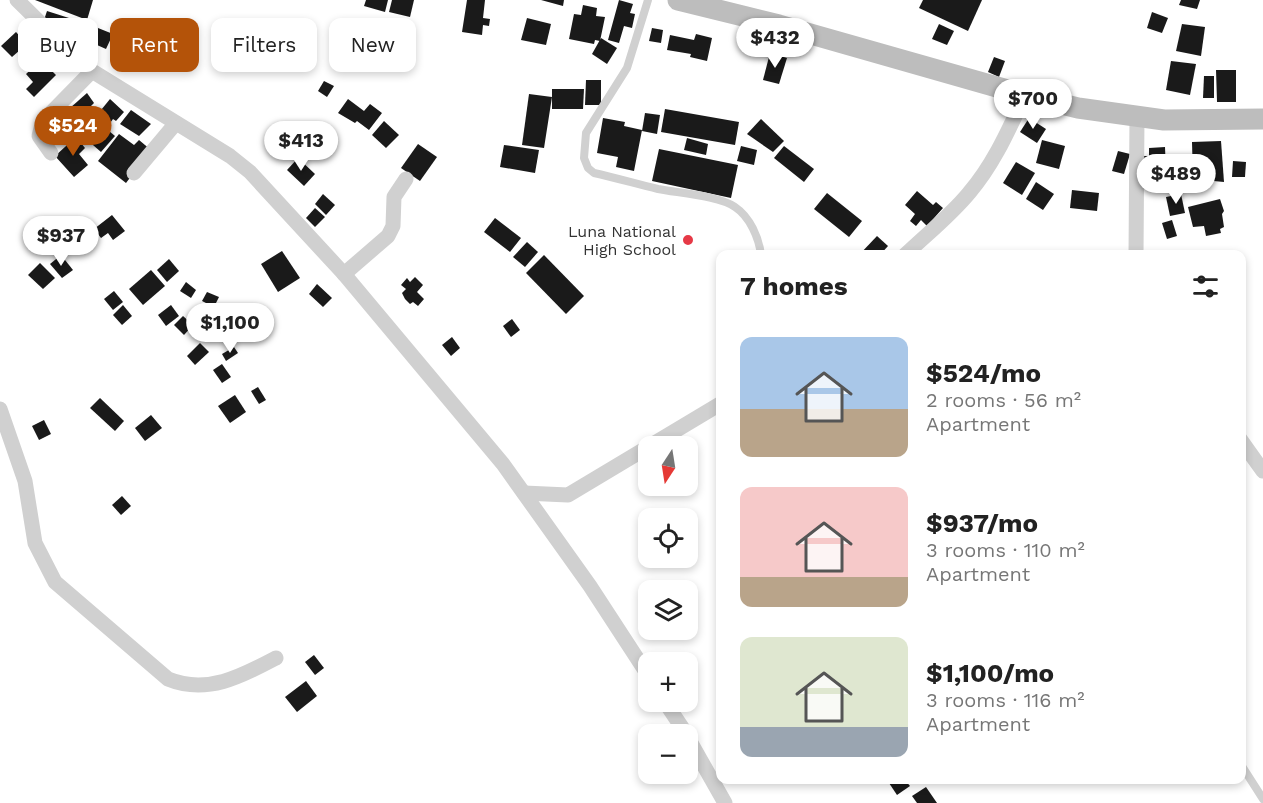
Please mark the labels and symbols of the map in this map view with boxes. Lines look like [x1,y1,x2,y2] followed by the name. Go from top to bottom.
[739,18,811,69] pin: $432
[997,79,1069,130] pin: $700
[37,106,109,157] pin: $524
[265,121,337,172] pin: $413
[1140,154,1212,205] pin: $489
[25,216,97,267] pin: $937
[568,222,676,259] place label: Luna National High School
[681,233,695,247] marker: Luna National High School
[181,303,279,354] pin: $1,100
[638,436,698,496] north arrow

